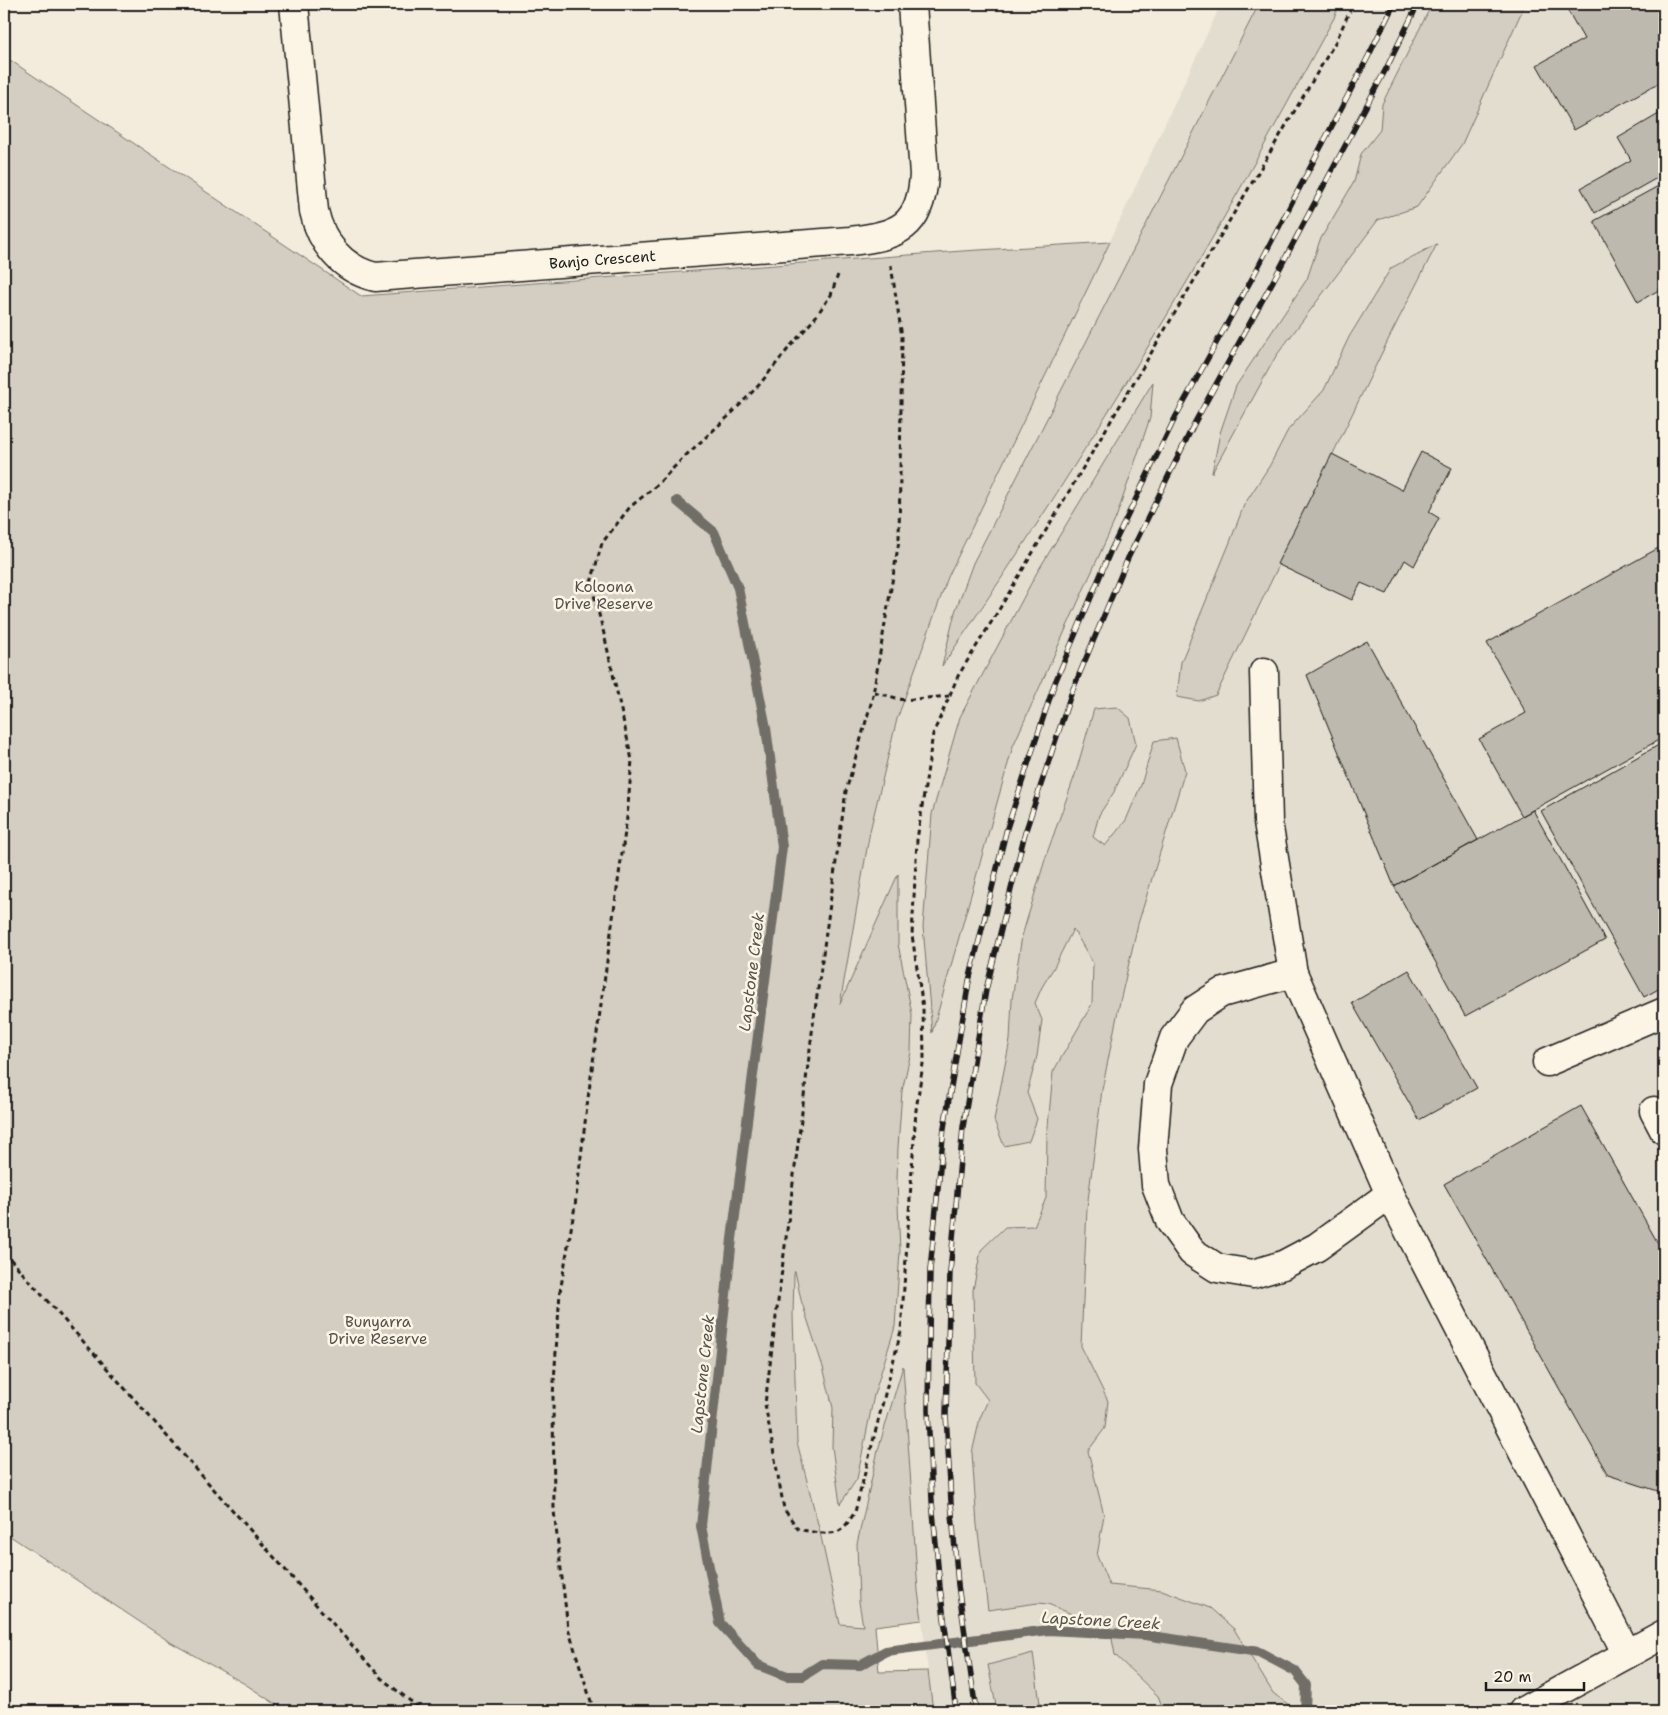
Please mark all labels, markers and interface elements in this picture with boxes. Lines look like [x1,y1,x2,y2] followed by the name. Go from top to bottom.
[548,246,657,274] street label: Banjo Crescent
[555,577,653,614] park label: Koloona Drive Reserve
[734,912,769,1033] water label: Lapstone Creek
[329,1312,427,1349] park label: Bunyarra Drive Reserve
[686,1314,719,1435] water label: Lapstone Creek
[1041,1607,1161,1634] water label: Lapstone Creek
[1486,1660,1583,1692] scale bar
[1493,1667,1532,1687] text: 20 m

